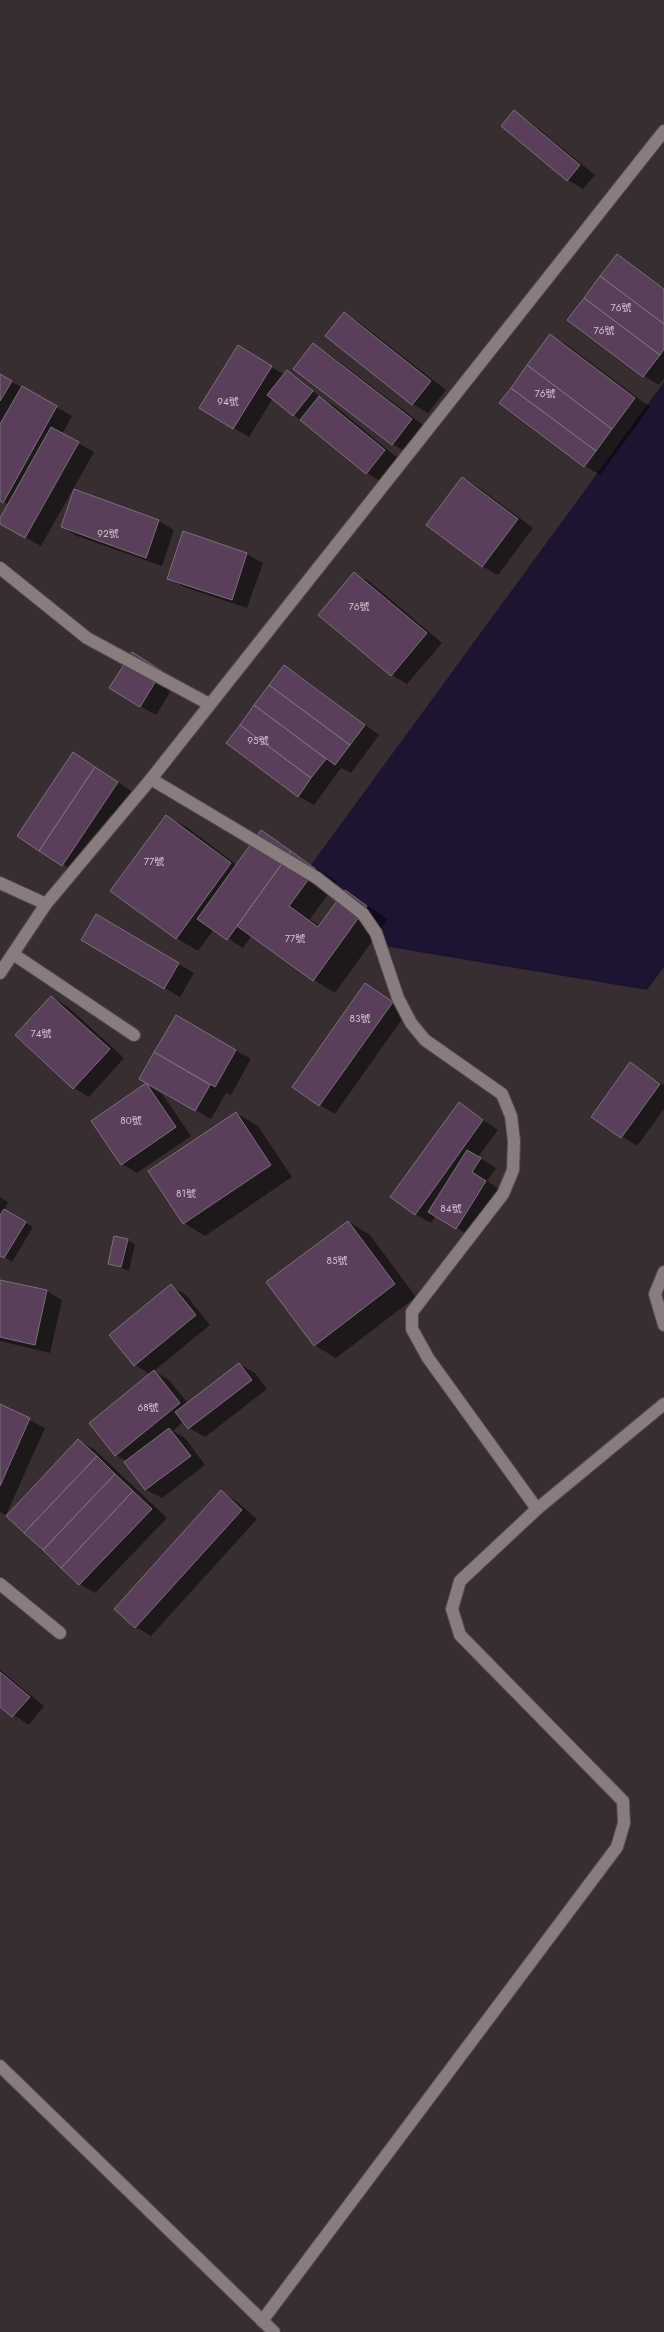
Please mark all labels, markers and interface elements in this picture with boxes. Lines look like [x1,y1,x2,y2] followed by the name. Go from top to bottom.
[610,300,632,315] house number: 76號
[593,323,615,338] house number: 76號
[534,386,556,401] house number: 76號
[217,394,239,409] house number: 94號
[97,526,119,541] house number: 92號
[348,599,370,614] house number: 76號
[247,733,269,748] house number: 95號
[144,854,164,869] house number: 77號
[285,931,305,946] house number: 77號
[350,1011,370,1026] house number: 83號
[30,1026,52,1041] house number: 74號
[120,1113,142,1128] house number: 80號
[176,1186,196,1201] house number: 81號
[440,1201,462,1216] house number: 84號
[326,1253,348,1268] house number: 85號
[137,1400,159,1415] house number: 68號

